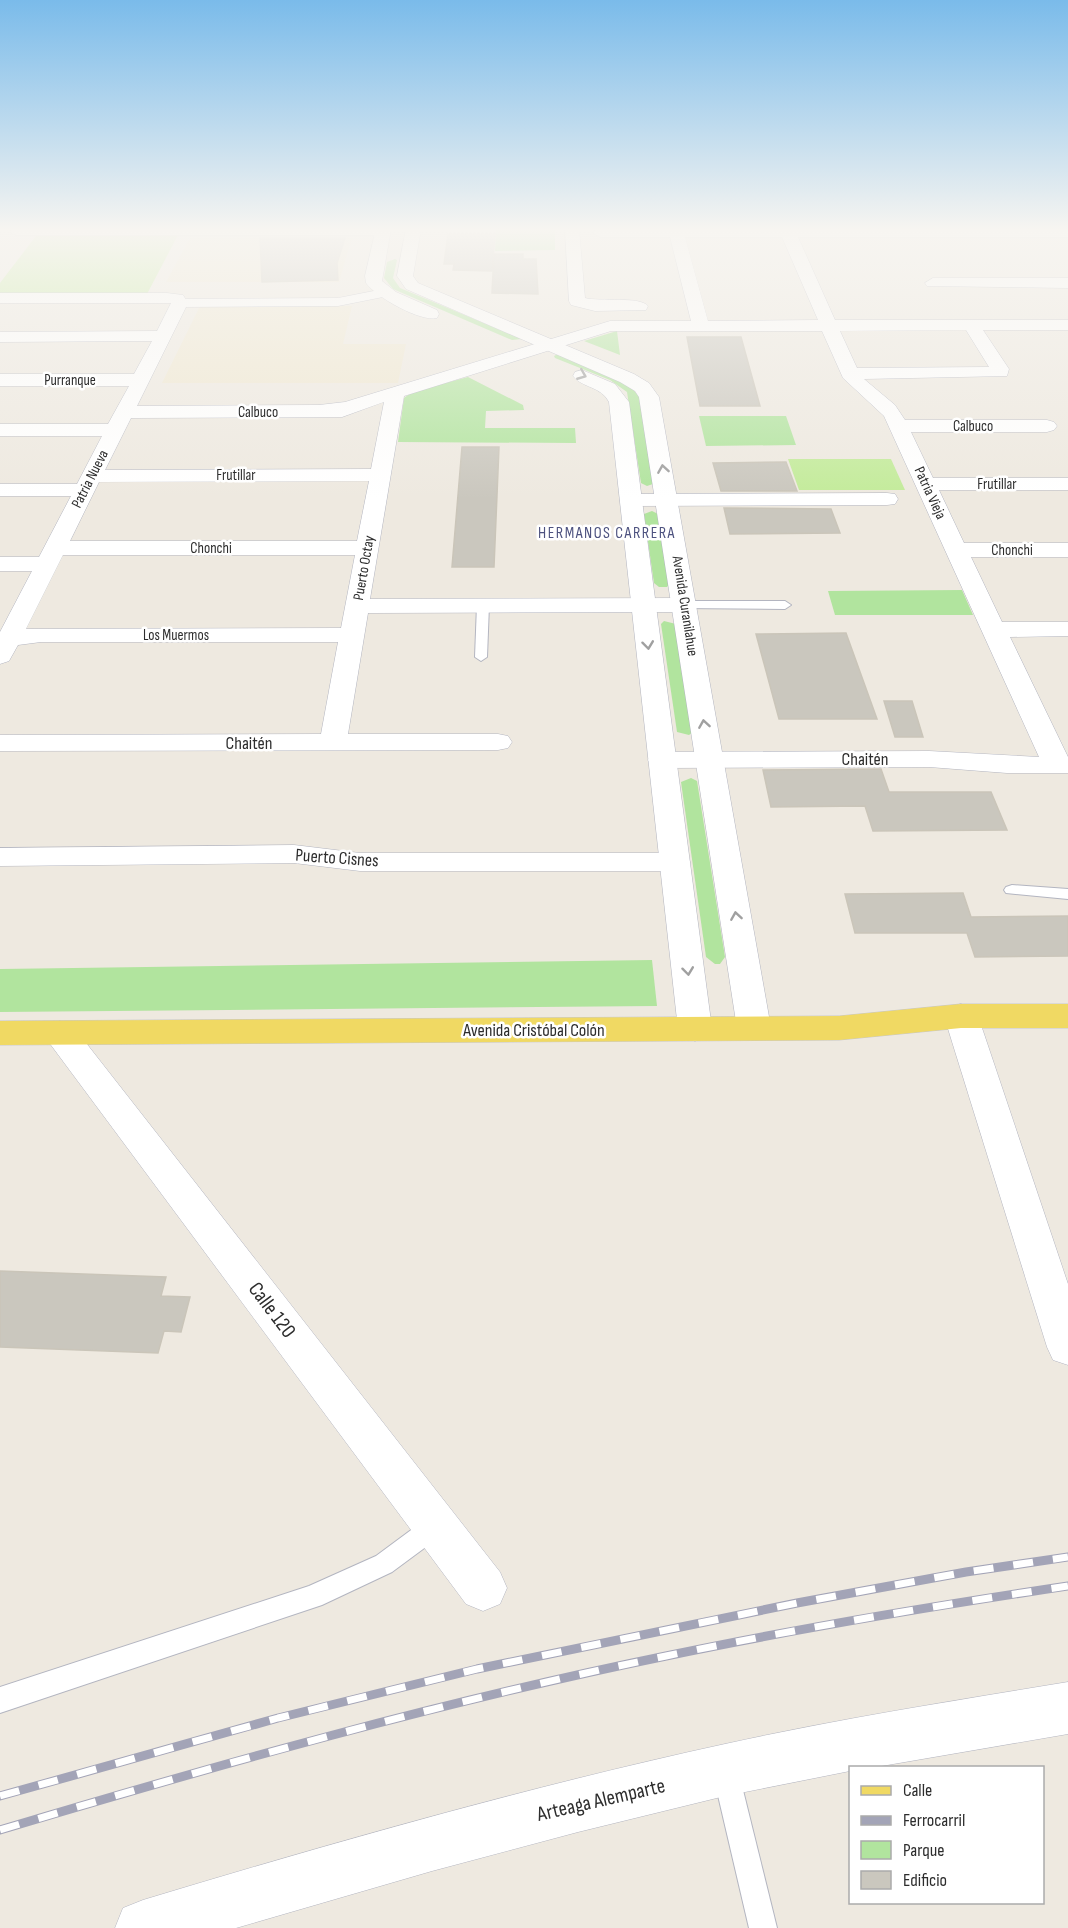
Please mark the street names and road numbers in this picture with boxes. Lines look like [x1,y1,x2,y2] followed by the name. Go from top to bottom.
[44,371,96,390] street label: Purranque
[238,403,278,422] street label: Calbuco
[953,417,993,436] street label: Calbuco
[67,446,113,511] street label: Patria Nueva
[910,464,950,522] street label: Patria Vieja
[216,466,256,485] street label: Frutillar
[977,475,1017,494] street label: Frutillar
[349,534,379,602] street label: Puerto Octay
[190,539,232,558] street label: Chonchi
[991,541,1033,560] street label: Chonchi
[668,553,702,658] street label: Avenida Curanilahue
[143,626,209,645] street label: Los Muermos
[226,733,273,754] street label: Chaitén
[842,749,889,770] street label: Chaitén
[295,845,379,871] street label: Puerto Cisnes
[462,1020,605,1041] street label: Avenida Cristóbal Colón
[243,1277,301,1343] street label: Calle 120
[533,1773,668,1827] street label: Arteaga Alemparte

